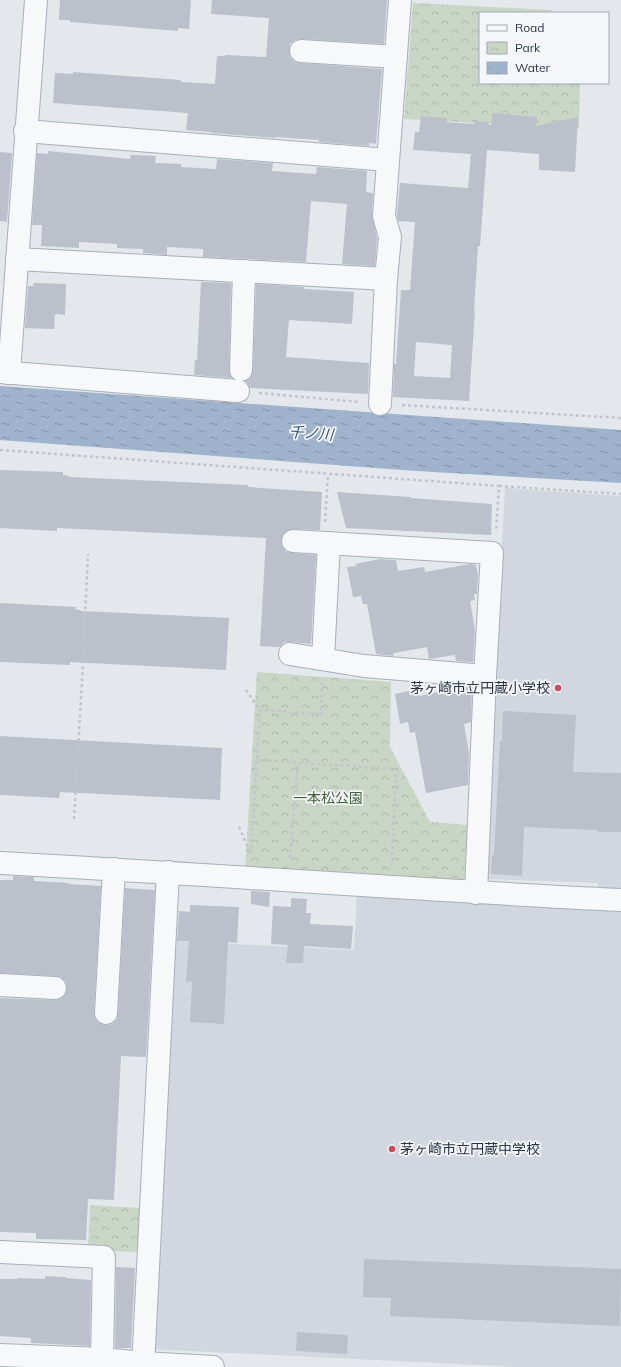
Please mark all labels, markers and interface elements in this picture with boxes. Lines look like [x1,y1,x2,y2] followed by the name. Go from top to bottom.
[479,12,609,84] legend
[515,20,544,35] text: Road
[515,40,541,55] text: Park
[515,60,551,75] text: Water
[288,422,336,444] water label: 千ノ川
[410,679,550,697] place label: 茅ヶ崎市立円蔵小学校
[553,683,563,693] marker: 茅ヶ崎市立円蔵小学校
[293,789,363,807] park label: 一本松公園
[400,1140,540,1158] place label: 茅ヶ崎市立円蔵中学校
[387,1144,397,1154] marker: 茅ヶ崎市立円蔵中学校

